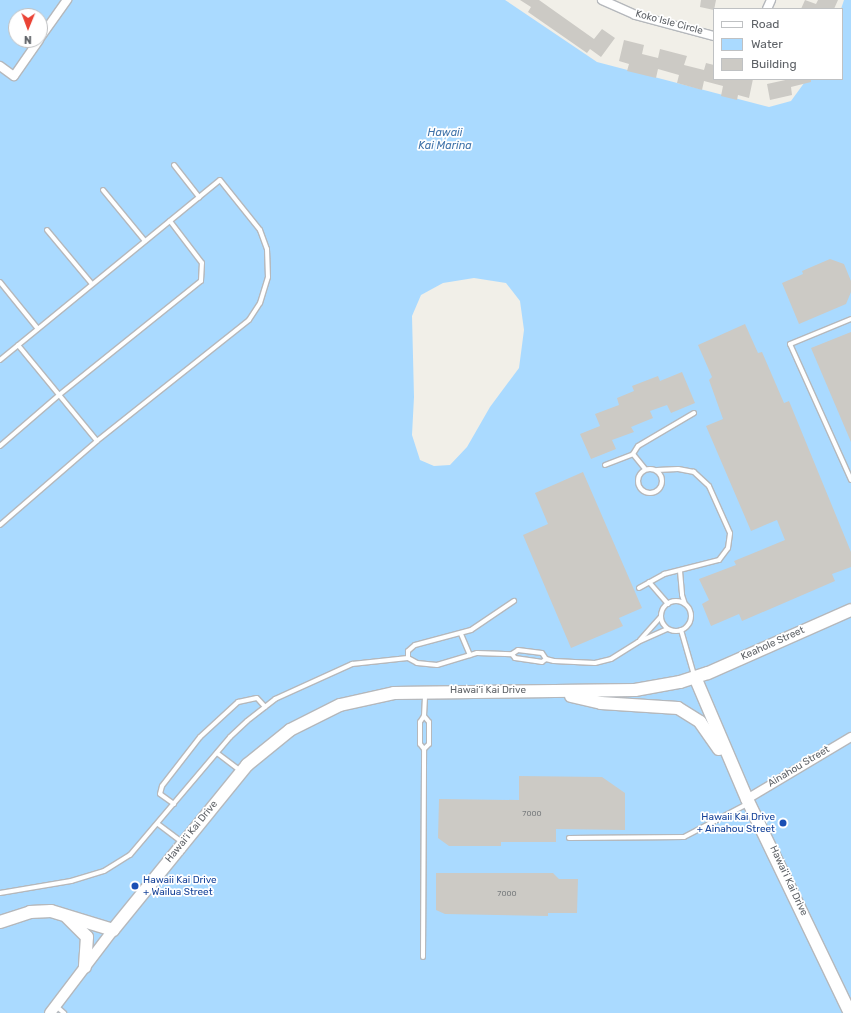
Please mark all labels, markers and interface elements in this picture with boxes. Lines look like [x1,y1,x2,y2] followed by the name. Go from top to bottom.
[8,8,48,48] north arrow
[634,8,704,38] street label: Koko Isle Circle
[713,8,843,80] legend
[751,17,779,31] text: Road
[24,33,32,46] text: N
[751,37,783,51] text: Water
[751,57,797,71] text: Building
[418,127,472,153] water label: Hawaii Kai Marina
[739,625,807,663] street label: Keahole Street
[450,685,526,697] street label: Hawai’i Kai Drive
[766,744,832,790] street label: Ainahou Street
[163,799,221,865] street label: Hawai’i Kai Drive
[522,809,542,819] house number: 7000
[696,811,775,834] place label: Hawaii Kai Drive + Ainahou Street
[778,818,788,828] marker: Hawaii Kai Drive + Ainahou Street
[767,844,809,918] street label: Hawai’i Kai Drive
[143,874,217,898] place label: Hawaii Kai Drive + Wailua Street
[130,881,140,891] marker: Hawaii Kai Drive + Wailua Street
[497,889,517,899] house number: 7000

